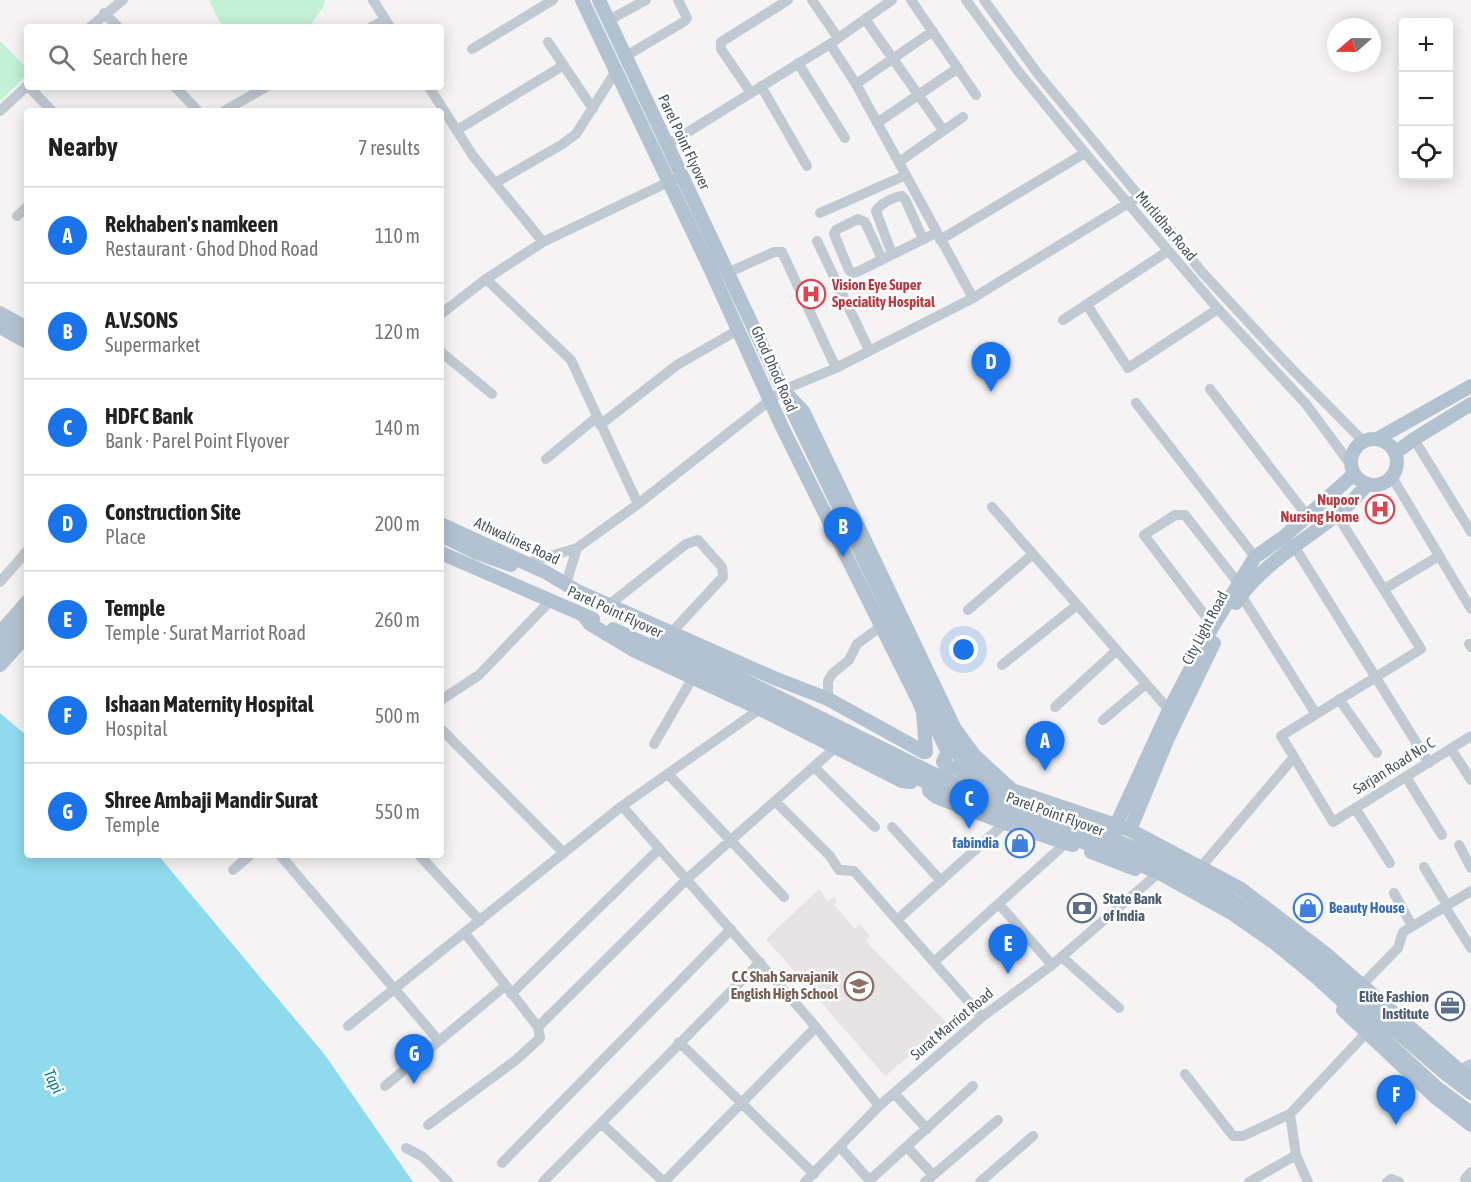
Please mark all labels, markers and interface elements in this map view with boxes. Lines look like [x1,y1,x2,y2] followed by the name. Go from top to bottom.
[1327,18,1381,72] north arrow
[1399,18,1453,180] map controls
[1399,18,1453,72] button: +
[24,24,444,90] search box
[45,41,78,74] icon: search
[93,44,188,70] text: Search here
[1399,72,1453,126] button: −
[655,92,714,192] street label: Parel Point Flyover
[1399,126,1453,180] button: locate
[48,132,118,162] text: Nearby
[358,136,420,159] text: 7 results
[1132,187,1200,264] street label: Murlidhar Road
[105,211,278,237] text: Rekhaben's namkeen
[63,224,72,247] text: A
[375,224,420,247] text: 110 m
[105,237,319,260] text: Restaurant · Ghod Dhod Road
[831,276,936,310] place label: Vision Eye Super Speciality Hospital
[795,278,827,310] hospital icon: Vision Eye Super Speciality Hospital
[105,307,178,333] text: A.V.SONS
[63,320,72,343] text: B
[375,320,420,343] text: 120 m
[748,323,801,414] street label: Ghod Dhod Road
[105,333,200,356] text: Supermarket
[972,342,1010,392] pin: D
[105,403,193,429] text: HDFC Bank
[63,416,72,439] text: C
[375,416,420,439] text: 140 m
[105,429,289,452] text: Bank · Parel Point Flyover
[1281,491,1360,525] place label: Nupoor Nursing Home
[1364,493,1396,525] hospital icon: Nupoor Nursing Home
[105,499,241,525] text: Construction Site
[824,508,862,557] pin: B
[62,512,73,535] text: D
[375,512,420,535] text: 200 m
[472,513,563,568] street label: Athwalines Road
[105,525,146,548] text: Place
[565,582,666,641] street label: Parel Point Flyover
[1178,588,1231,667] street label: City Light Road
[105,595,165,621] text: Temple
[63,608,72,631] text: E
[375,608,420,631] text: 260 m
[105,621,306,644] text: Temple · Surat Marriot Road
[949,635,978,664] your location
[105,691,314,717] text: Ishaan Maternity Hospital
[63,704,72,727] text: F
[375,704,420,727] text: 500 m
[105,717,168,740] text: Hospital
[1026,722,1064,771] pin: A
[1350,734,1438,797] street label: Sarjan Road No C
[950,780,988,829] pin: C
[105,787,318,813] text: Shree Ambaji Mandir Surat
[1004,788,1107,839] street label: Parel Point Flyover
[62,800,73,823] text: G
[375,800,420,823] text: 550 m
[105,813,160,836] text: Temple
[1004,827,1036,859] shop icon: fabindia
[952,834,999,851] place label: fabindia
[1103,890,1162,924] place label: State Bank of India
[1066,892,1098,924] bank icon: State Bank of India
[1292,892,1324,924] shop icon: Beauty House
[1329,899,1405,916] place label: Beauty House
[988,924,1028,974] pin: E
[731,968,839,1002] place label: C.C Shah Sarvajanik English High School
[843,970,875,1002] school or university icon: C.C Shah Sarvajanik English High School
[907,984,996,1063] street label: Surat Marriot Road
[1359,988,1429,1022] place label: Elite Fashion Institute
[1434,990,1466,1022] office icon: Elite Fashion Institute
[394,1034,434,1084] pin: G
[40,1066,68,1097] water label: Tapi
[1376,1076,1416,1125] pin: F

